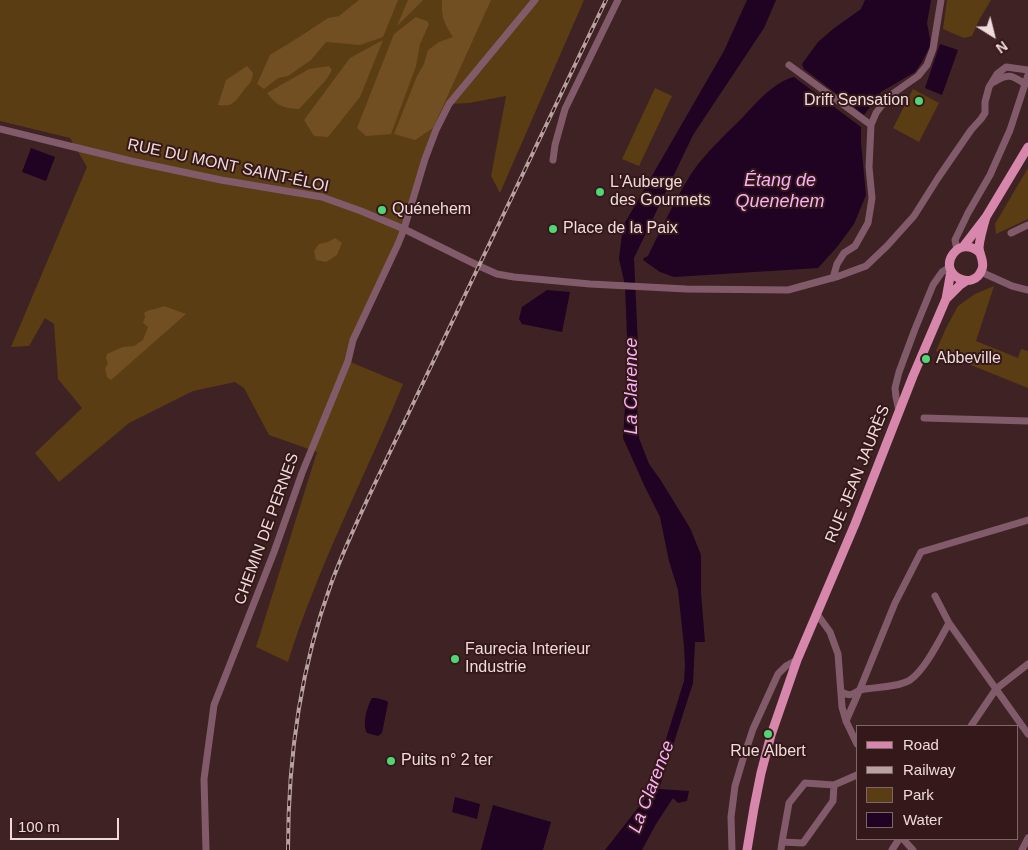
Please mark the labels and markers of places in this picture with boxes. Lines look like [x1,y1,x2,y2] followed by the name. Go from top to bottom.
[804,91,909,111] place label: Drift Sensation
[913,95,925,107] marker: Drift Sensation
[610,173,710,211] place label: L'Auberge des Gourmets
[594,186,606,198] marker: L'Auberge des Gourmets
[392,200,471,220] place label: Quénehem
[376,204,388,216] marker: Quénehem
[563,219,678,239] place label: Place de la Paix
[547,223,559,235] marker: Place de la Paix
[936,349,1001,369] place label: Abbeville
[920,353,932,365] marker: Abbeville
[465,640,590,678] place label: Faurecia Interieur Industrie
[449,653,461,665] marker: Faurecia Interieur Industrie
[762,728,774,740] marker: Rue Albert
[730,742,806,762] place label: Rue Albert
[401,751,493,771] place label: Puits n° 2 ter
[385,755,397,767] marker: Puits n° 2 ter

